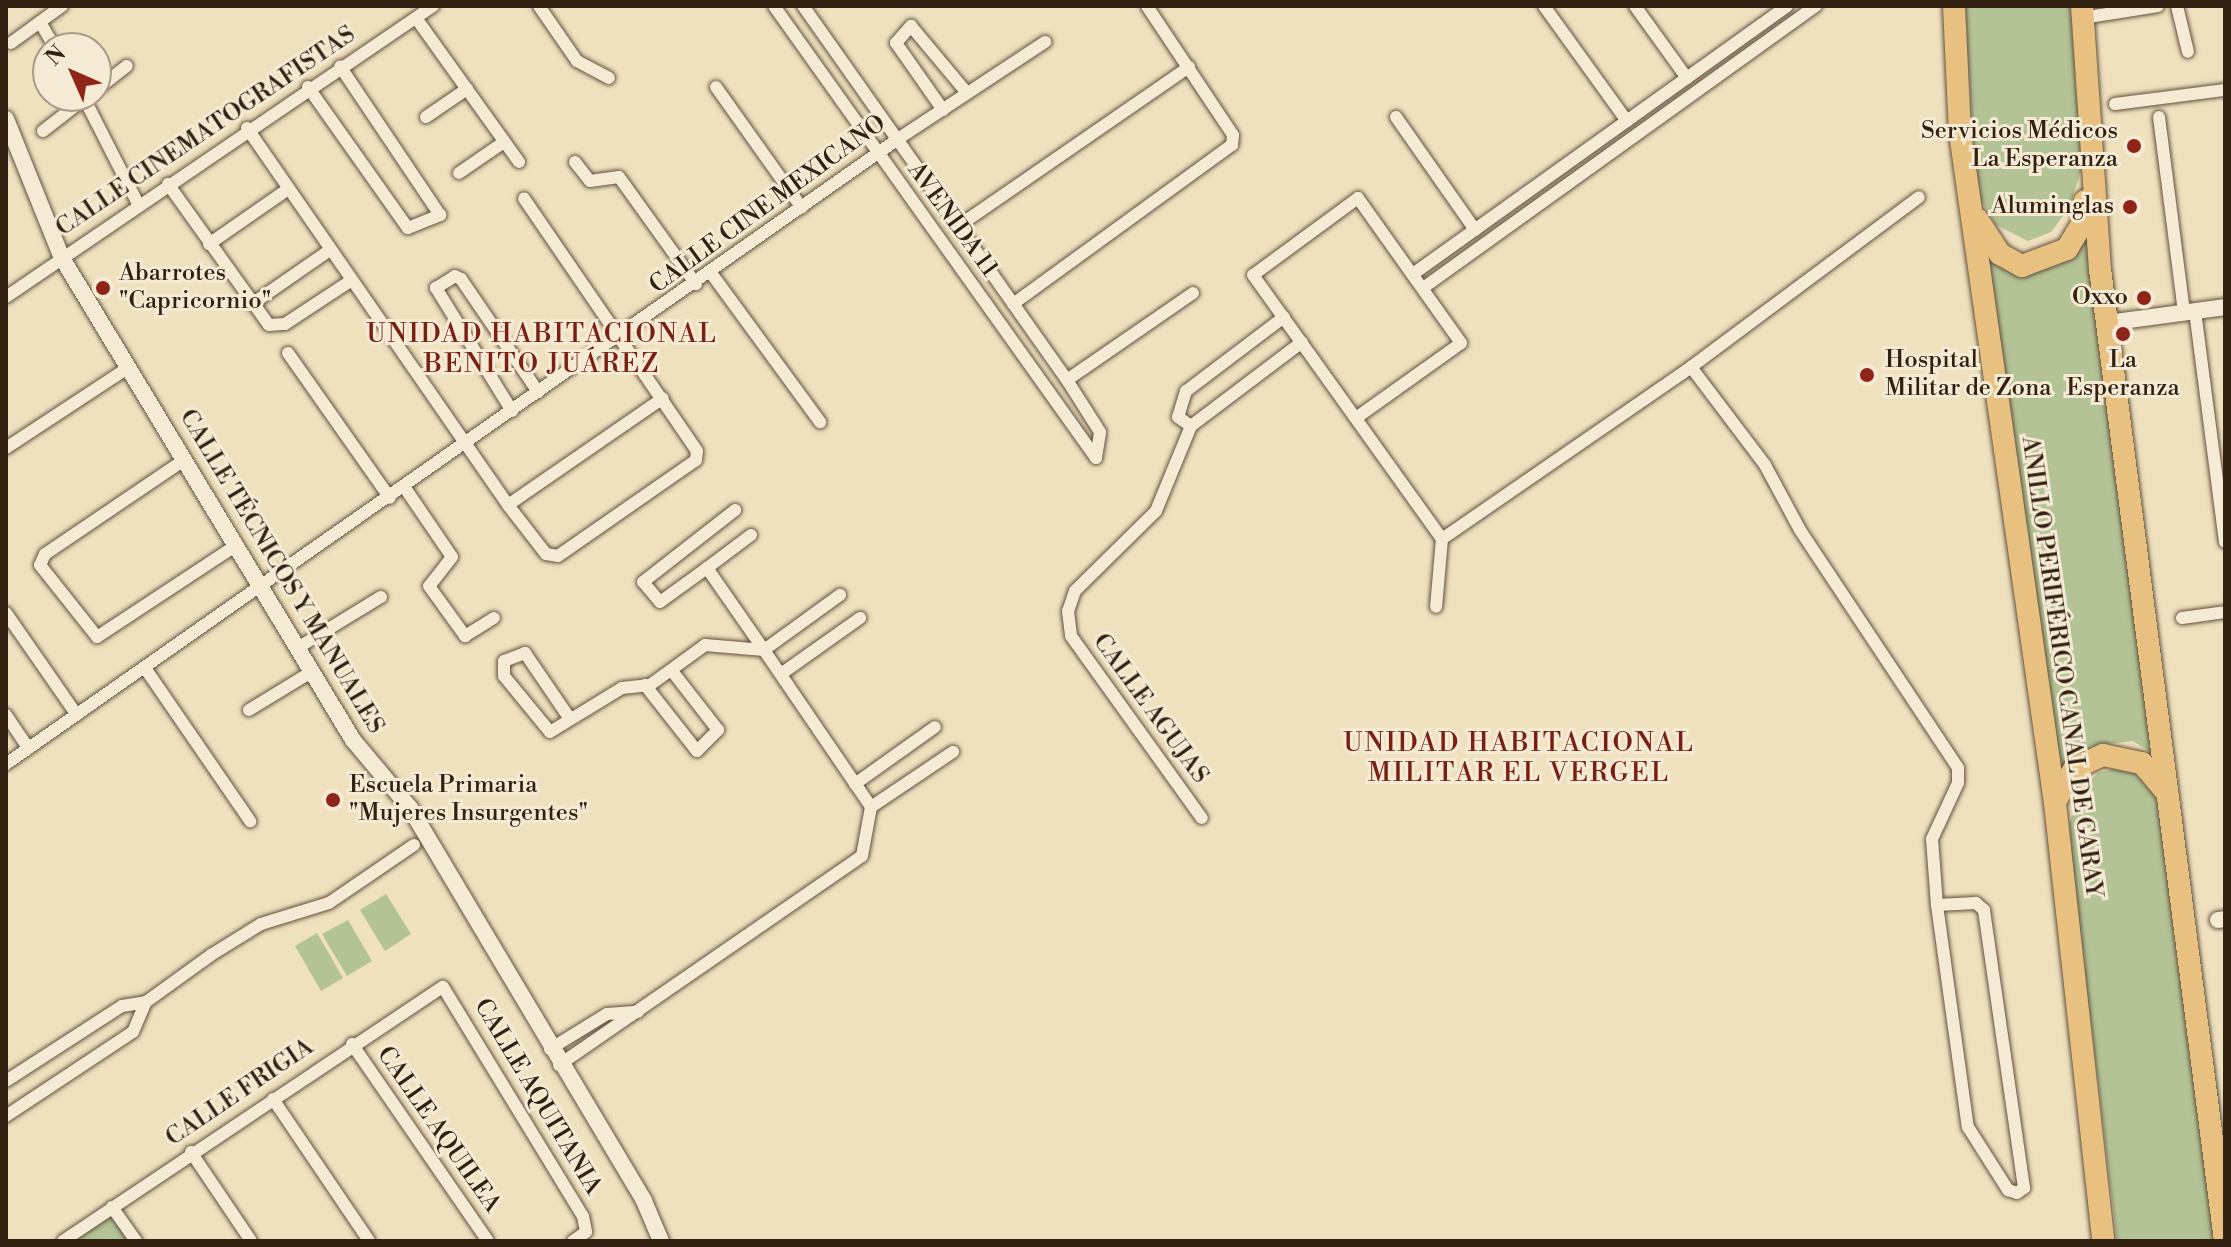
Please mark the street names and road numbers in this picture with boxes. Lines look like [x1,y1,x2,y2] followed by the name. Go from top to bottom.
[51,21,361,243] street label: CALLE CINEMATOGRAFISTAS
[644,110,892,300] street label: CALLE CINE MEXICANO
[901,157,1003,283] street label: AVENIDA 11
[173,405,389,739] street label: CALLE TÉCNICOS Y MANUALES
[2014,435,2108,899] street label: ANILLO PERIFÉRICO CANAL DE GARAY
[1086,629,1214,789] street label: CALLE AGUJAS
[467,994,607,1200] street label: CALLE AQUITANIA
[161,1033,319,1153] street label: CALLE FRIGIA
[370,1041,506,1219] street label: CALLE AQUILEA

